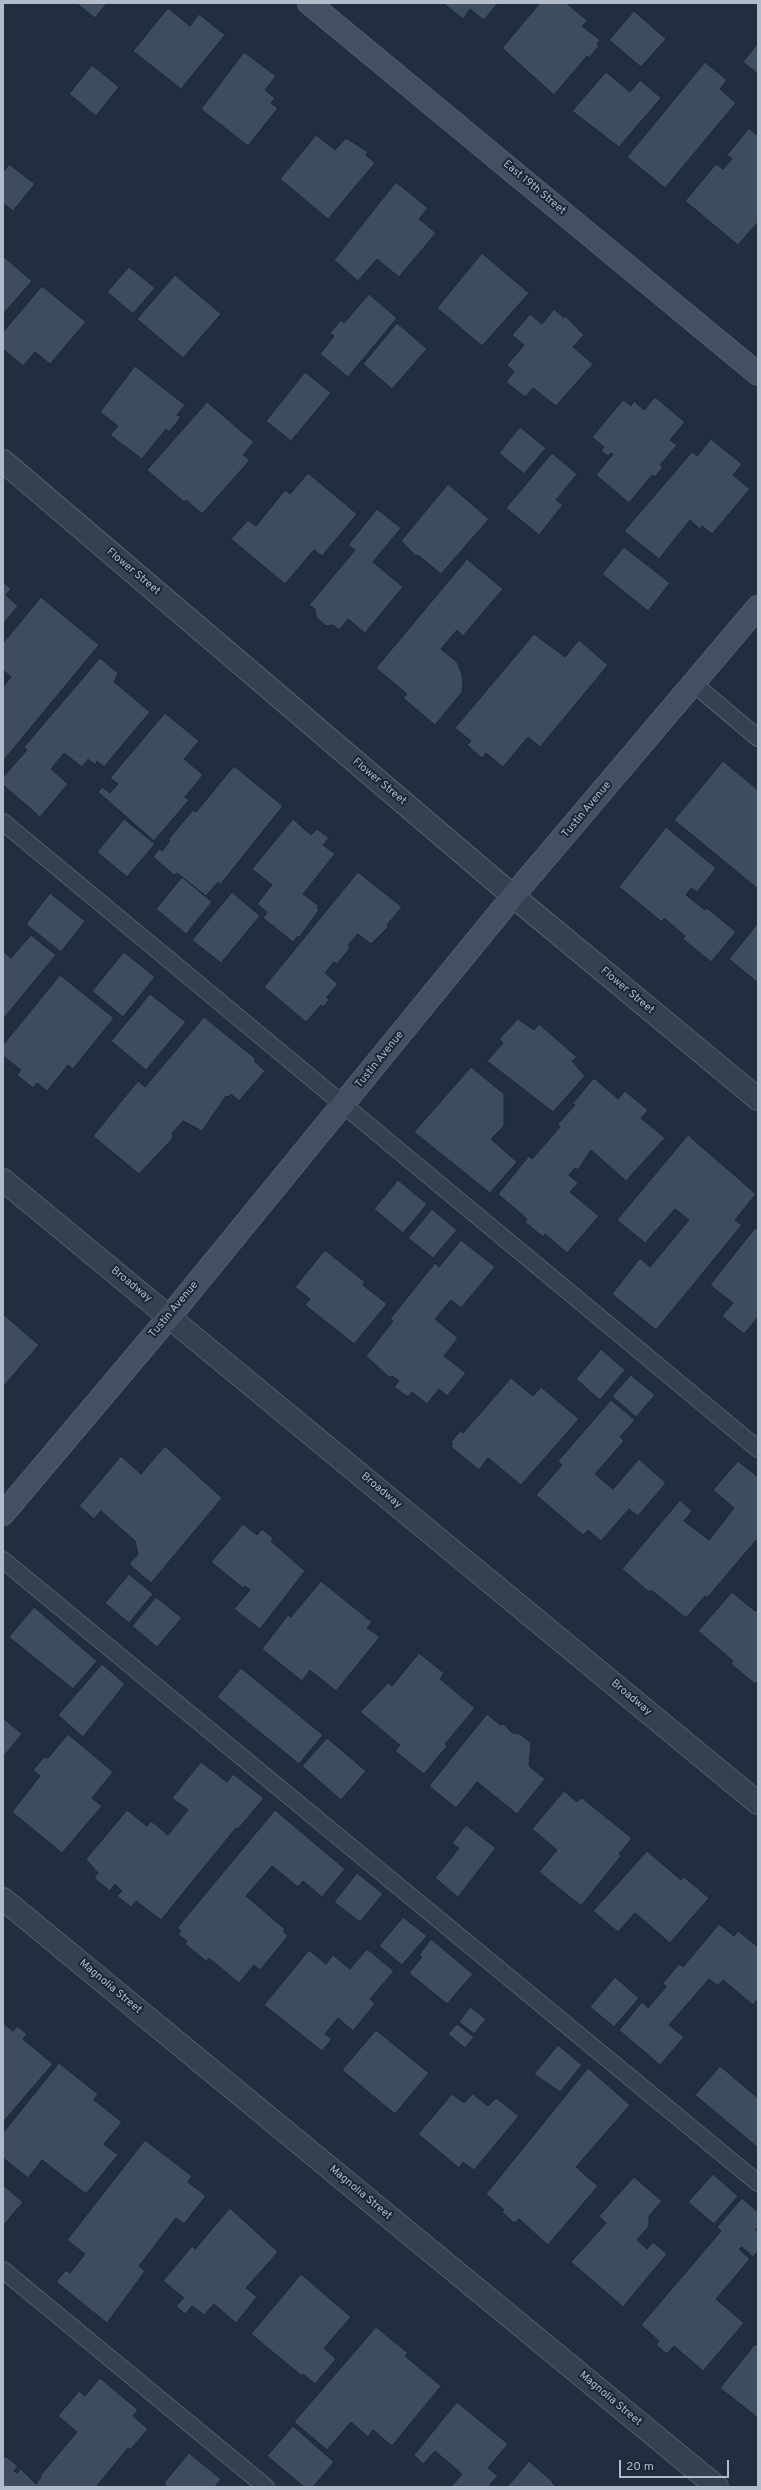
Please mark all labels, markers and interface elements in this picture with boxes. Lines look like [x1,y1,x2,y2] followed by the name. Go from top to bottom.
[500,158,568,218] street label: East 19th Street
[103,546,163,598] street label: Flower Street
[349,756,409,808] street label: Flower Street
[560,779,614,841] street label: Tustin Avenue
[597,965,657,1017] street label: Flower Street
[353,1029,407,1091] street label: Tustin Avenue
[108,1264,154,1306] street label: Broadway
[147,1279,201,1341] street label: Tustin Avenue
[358,1470,404,1512] street label: Broadway
[608,1677,654,1719] street label: Broadway
[76,1957,144,2017] street label: Magnolia Street
[326,2163,394,2223] street label: Magnolia Street
[576,2369,644,2429] street label: Magnolia Street
[621,2452,731,2478] scale bar
[626,2459,654,2475] text: 20 m

